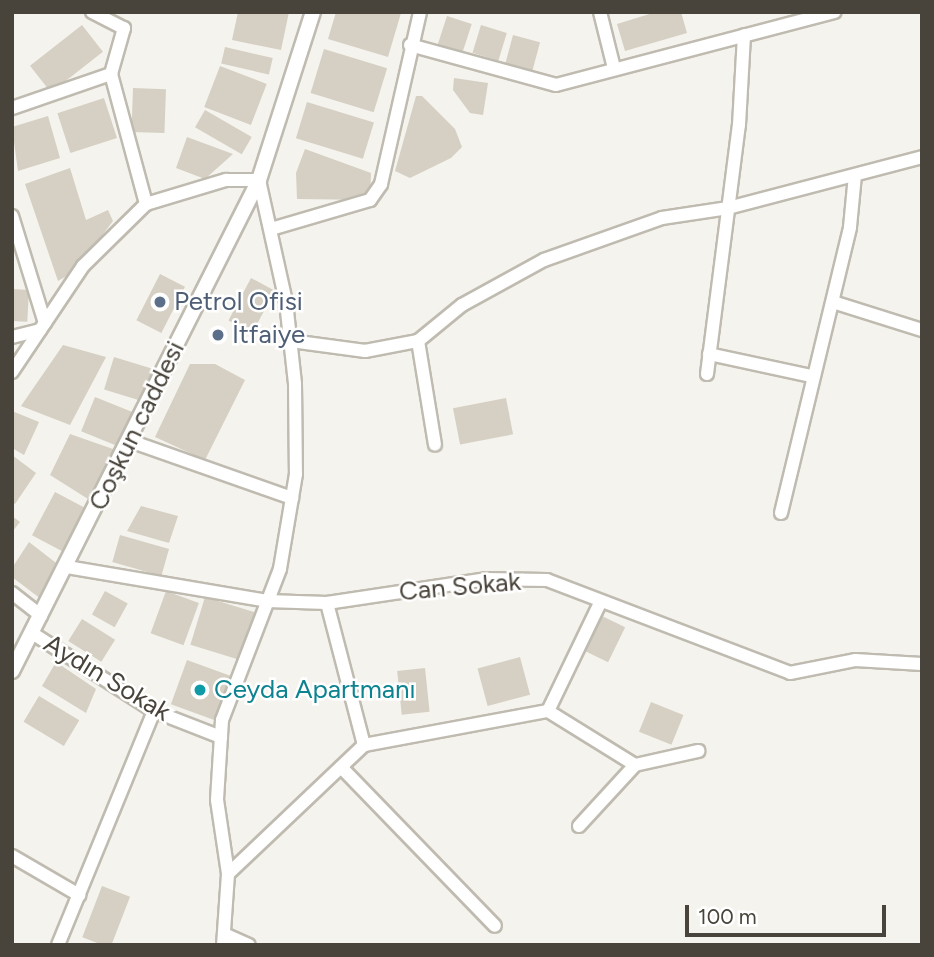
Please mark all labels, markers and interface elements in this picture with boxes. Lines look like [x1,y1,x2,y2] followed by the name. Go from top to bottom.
[174,286,303,318] place label: Petrol Ofisi
[152,294,168,310] marker: Petrol Ofisi
[232,319,305,351] place label: İtfaiye
[210,327,226,343] marker: İtfaiye
[83,336,191,516] street label: Coşkun caddesi
[398,566,522,608] street label: Can Sokak
[38,628,176,728] street label: Aydın Sokak
[214,674,416,706] place label: Ceyda Apartmanı
[192,682,208,698] marker: Ceyda Apartmanı
[689,890,890,934] scale bar
[698,904,757,929] text: 100 m

